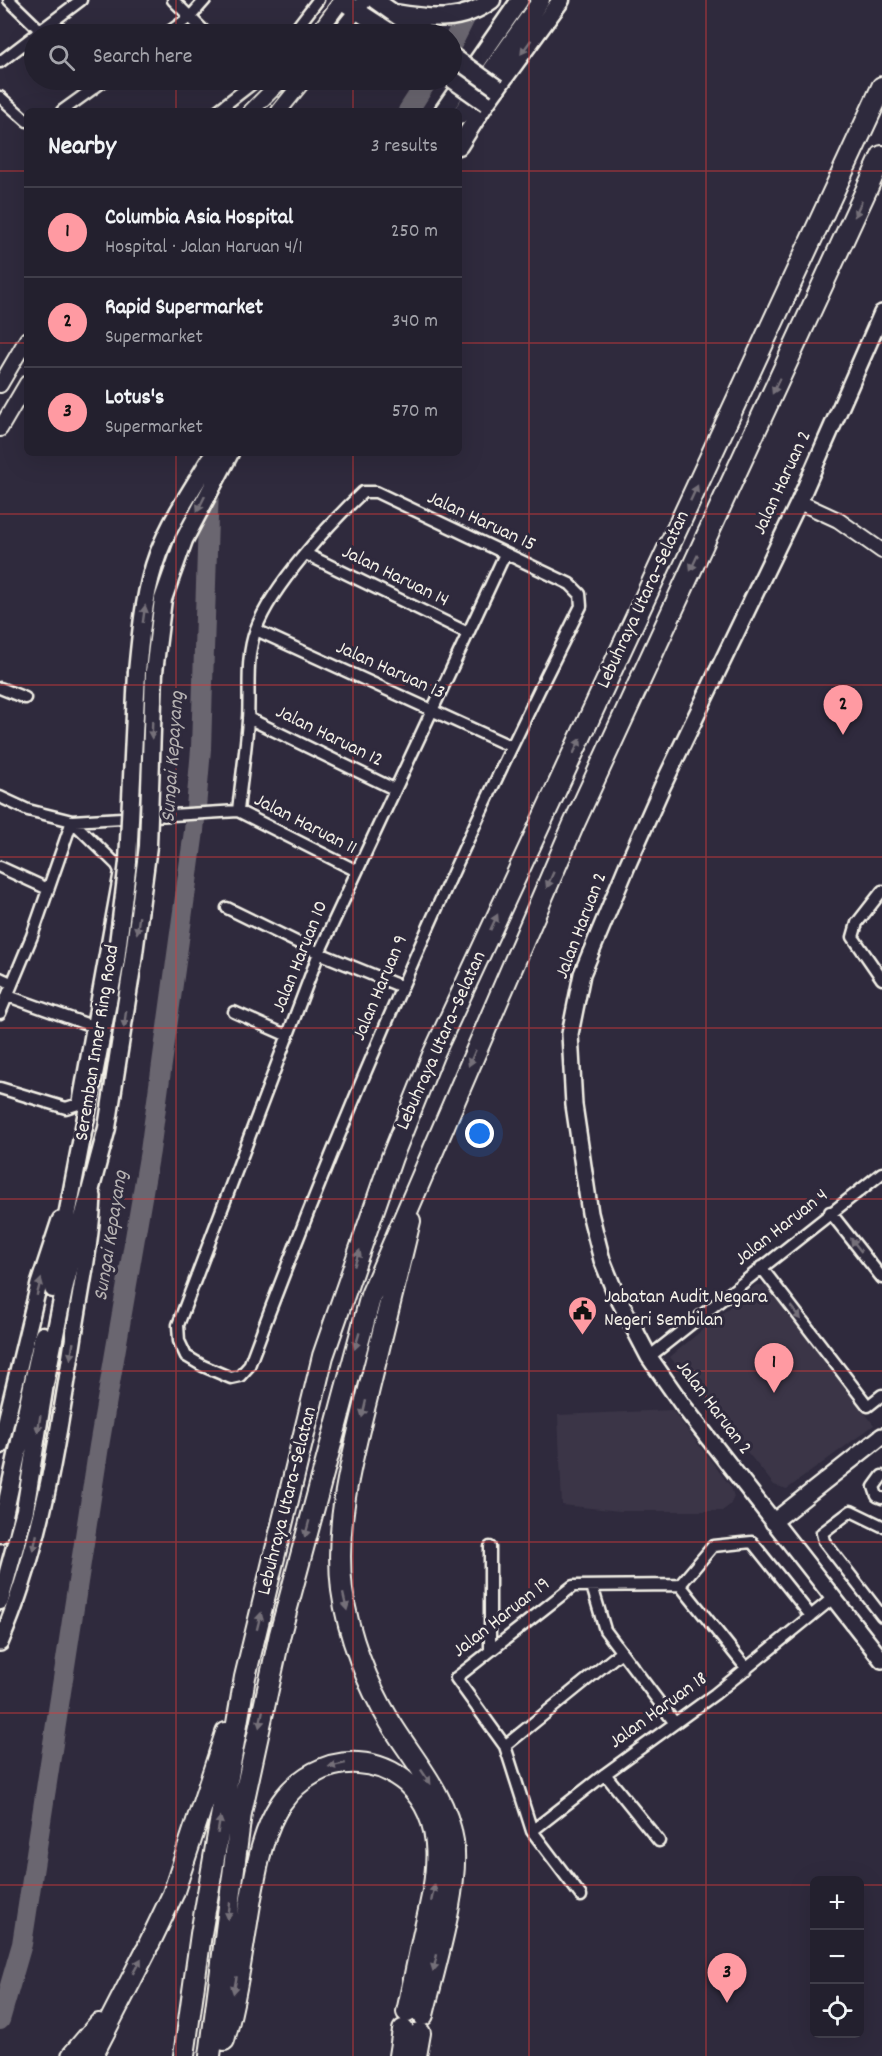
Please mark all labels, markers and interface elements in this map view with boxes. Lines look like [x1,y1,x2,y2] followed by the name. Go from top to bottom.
[24,24,462,90] search box
[521,40,533,55] one-way arrow
[45,41,78,74] icon: search
[93,42,192,73] text: Search here
[48,129,116,166] text: Nearby
[371,133,438,161] text: 3 results
[853,201,862,218] one-way arrow
[105,203,293,234] text: Columbia Asia Hospital
[65,218,70,246] text: 1
[391,218,438,246] text: 250 m
[105,234,303,262] text: Hospital · Jalan Haruan 4/1
[105,293,263,324] text: Rapid Supermarket
[63,308,72,336] text: 2
[392,308,438,336] text: 340 m
[105,324,203,352] text: Supermarket
[771,378,781,396] one-way arrow
[105,383,164,414] text: Lotus's
[63,398,72,426] text: 3
[392,398,438,426] text: 570 m
[105,414,203,442] text: Supermarket
[747,426,819,540] street label: Jalan Haruan 2
[690,484,699,501] one-way arrow
[422,485,540,559] street label: Jalan Haruan 15
[196,496,206,513] one-way arrow
[590,507,698,693] street label: Lebuhraya Utara–Selatan
[337,539,453,615] street label: Jalan Haruan 14
[690,555,699,572] one-way arrow
[139,604,148,623] one-way arrow
[331,634,449,708] street label: Jalan Haruan 13
[824,686,862,735] pin: 2
[154,690,194,824] water label: Sungai Kepayang
[270,699,388,775] street label: Jalan Haruan 12
[147,721,156,740] one-way arrow
[572,737,581,754] one-way arrow
[249,787,361,863] street label: Jalan Haruan 11
[549,869,615,983] street label: Jalan Haruan 2
[545,871,555,889] one-way arrow
[266,897,336,1017] street label: Jalan Haruan 10
[490,914,499,931] one-way arrow
[133,915,142,934] one-way arrow
[346,931,416,1045] street label: Jalan Haruan 9
[69,943,127,1143] street label: Seremban Inner Ring Road
[390,947,494,1135] street label: Lebuhraya Utara–Selatan
[120,1009,129,1028] one-way arrow
[467,1050,476,1067] one-way arrow
[465,1119,494,1148] your location
[87,1168,137,1303] water label: Sungai Kepayang
[729,1183,835,1273] street label: Jalan Haruan 4
[850,1237,863,1253] one-way arrow
[353,1249,363,1267] one-way arrow
[34,1278,44,1296] one-way arrow
[604,1284,768,1335] place label: Jabatan Audit Negara Negeri Sembilan
[567,1294,599,1336] public building icon: Jabatan Audit Negara Negeri Sembilan
[790,1305,803,1321] one-way arrow
[352,1332,361,1350] one-way arrow
[67,1342,76,1361] one-way arrow
[754,1344,794,1393] pin: 1
[668,1355,758,1461] street label: Jalan Haruan 2
[359,1400,369,1419] one-way arrow
[251,1404,325,1598] street label: Lebuhraya Utara–Selatan
[34,1415,43,1434] one-way arrow
[302,1521,311,1539] one-way arrow
[30,1534,39,1553] one-way arrow
[447,1571,557,1665] street label: Jalan Haruan 19
[340,1592,350,1611] one-way arrow
[255,1611,265,1630] one-way arrow
[604,1666,714,1756] street label: Jalan Haruan 18
[256,1710,266,1728] one-way arrow
[327,1761,346,1770] one-way arrow
[420,1768,432,1784] one-way arrow
[215,1815,224,1834] one-way arrow
[810,1876,864,2038] map controls
[810,1876,864,1930] button: +
[429,1883,438,1902] one-way arrow
[224,1902,234,1921] one-way arrow
[810,1930,864,1984] button: −
[429,1954,439,1973] one-way arrow
[708,1954,746,2003] pin: 3
[132,1957,142,1974] one-way arrow
[230,1976,239,1995] one-way arrow
[810,1984,864,2038] button: locate

